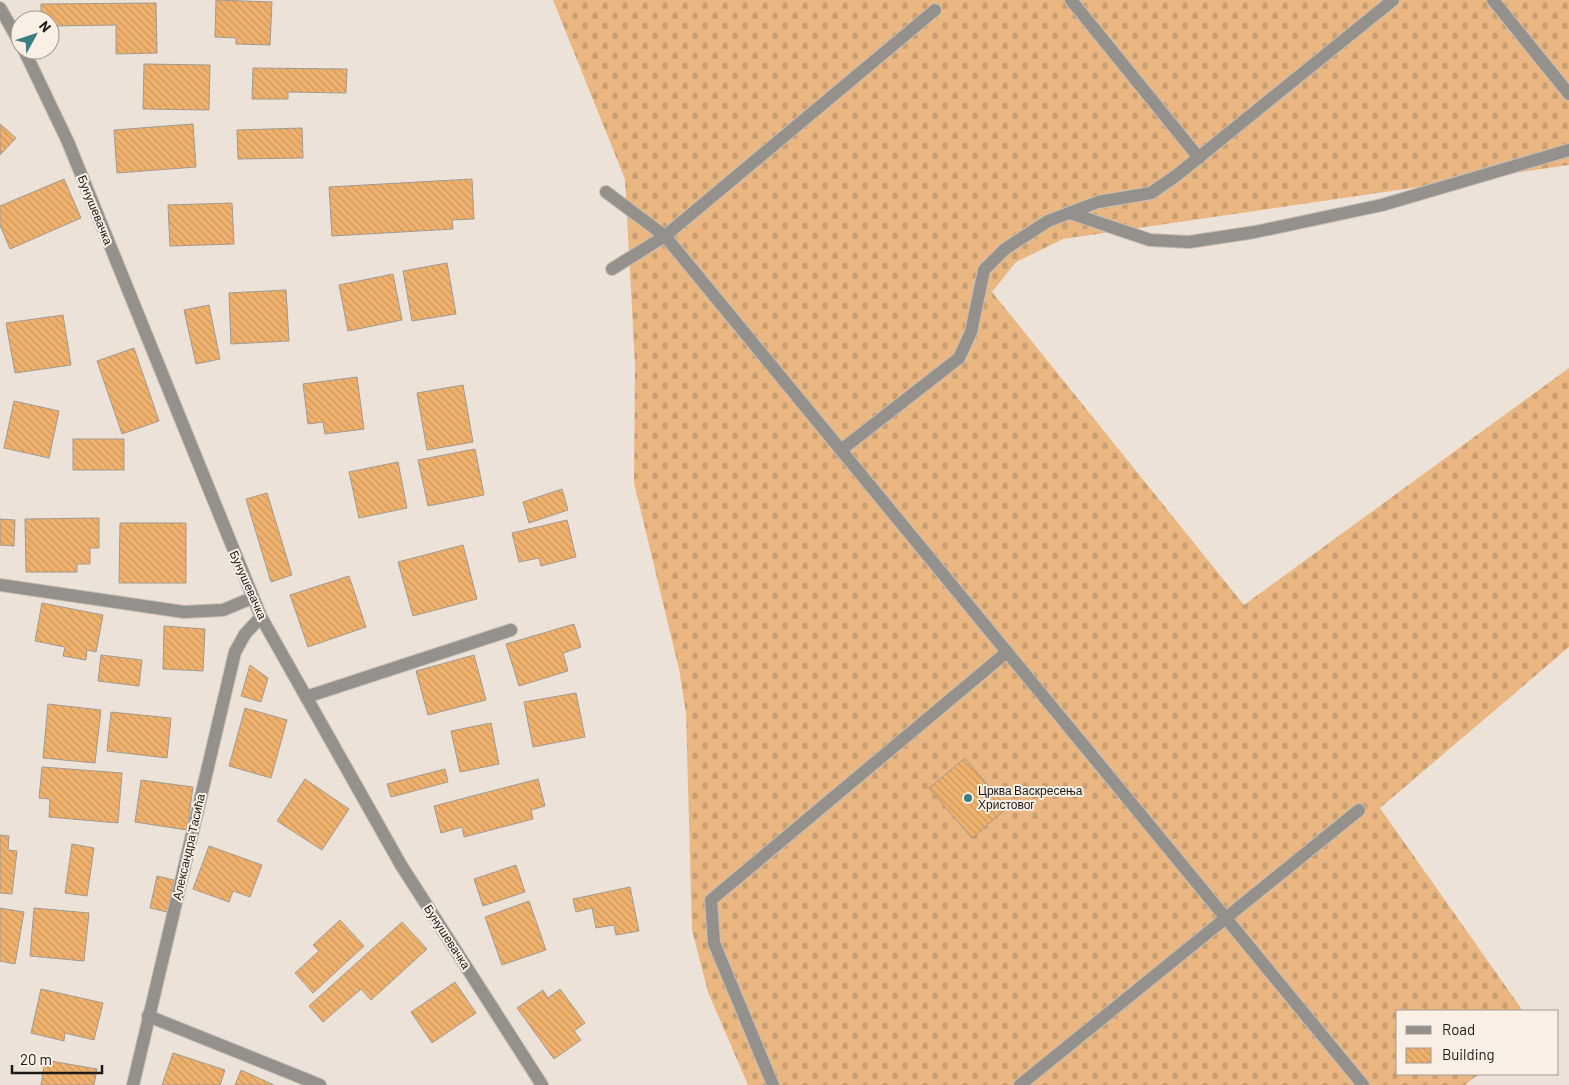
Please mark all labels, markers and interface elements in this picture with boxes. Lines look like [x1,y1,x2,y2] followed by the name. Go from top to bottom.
[10,10,60,60] north arrow
[36,17,55,35] text: N
[75,173,116,247] street label: Бунушевачка
[227,548,270,622] street label: Бунушевачка
[978,783,1083,812] place label: Црква Васкресења Христовог
[169,792,208,902] street label: Александра Тасића
[962,792,974,804] marker: Црква Васкресења Христовог
[421,902,474,972] street label: Бунушевачка
[1396,1010,1559,1075] legend
[1442,1020,1475,1038] text: Road
[12,1042,102,1074] scale bar
[1442,1045,1495,1063] text: Building
[20,1050,52,1068] text: 20 m

